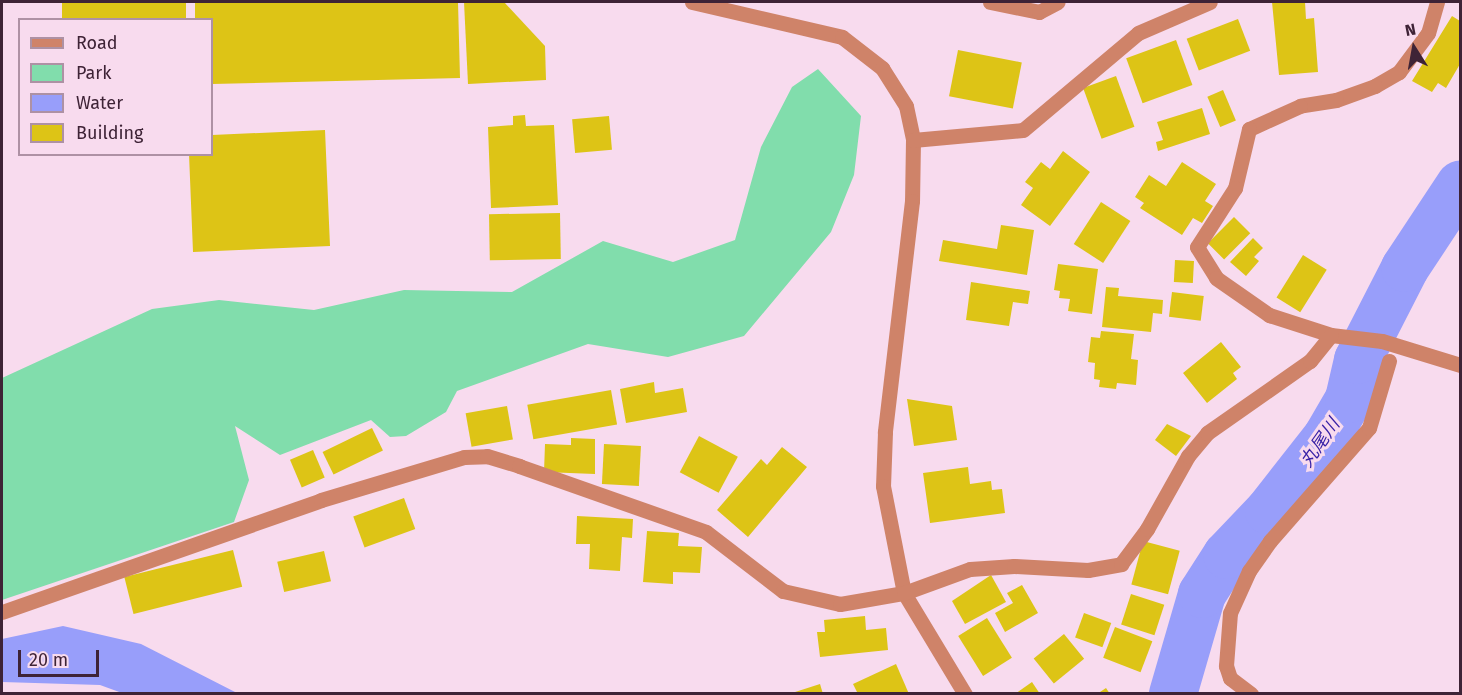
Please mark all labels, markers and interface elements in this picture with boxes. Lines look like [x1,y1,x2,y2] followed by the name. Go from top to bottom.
[18,18,213,156] legend
[1384,18,1444,78] north arrow
[1403,20,1417,40] text: N
[76,32,118,54] text: Road
[76,62,111,84] text: Park
[76,92,123,114] text: Water
[76,122,143,144] text: Building
[1296,415,1344,471] water label: 丸尾川
[21,638,102,676] scale bar
[29,649,68,671] text: 20 m

